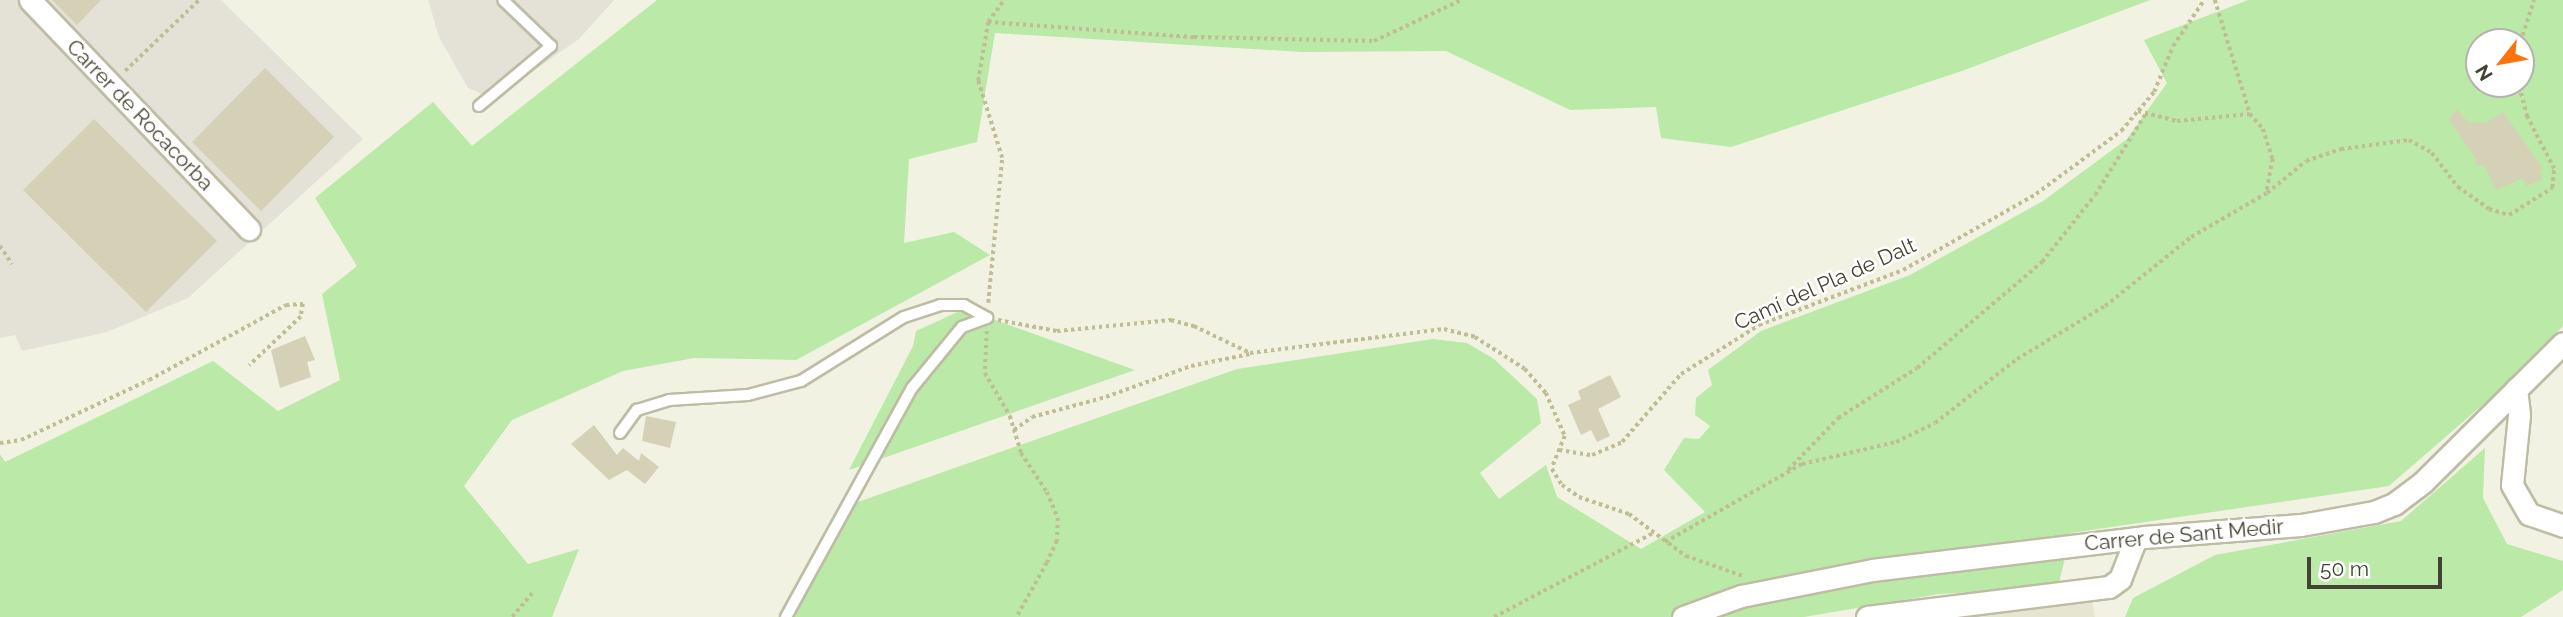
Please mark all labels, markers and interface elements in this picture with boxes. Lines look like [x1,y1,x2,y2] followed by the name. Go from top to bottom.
[2465,28,2535,98] north arrow
[61,34,219,196] street label: Carrer de Rocacorba
[2471,61,2497,85] text: N
[1730,232,1920,336] street label: Camí del Pla de Dalt
[2083,514,2285,556] street label: Carrer de Sant Medir
[2311,544,2446,588] scale bar
[2320,556,2369,581] text: 50 m

